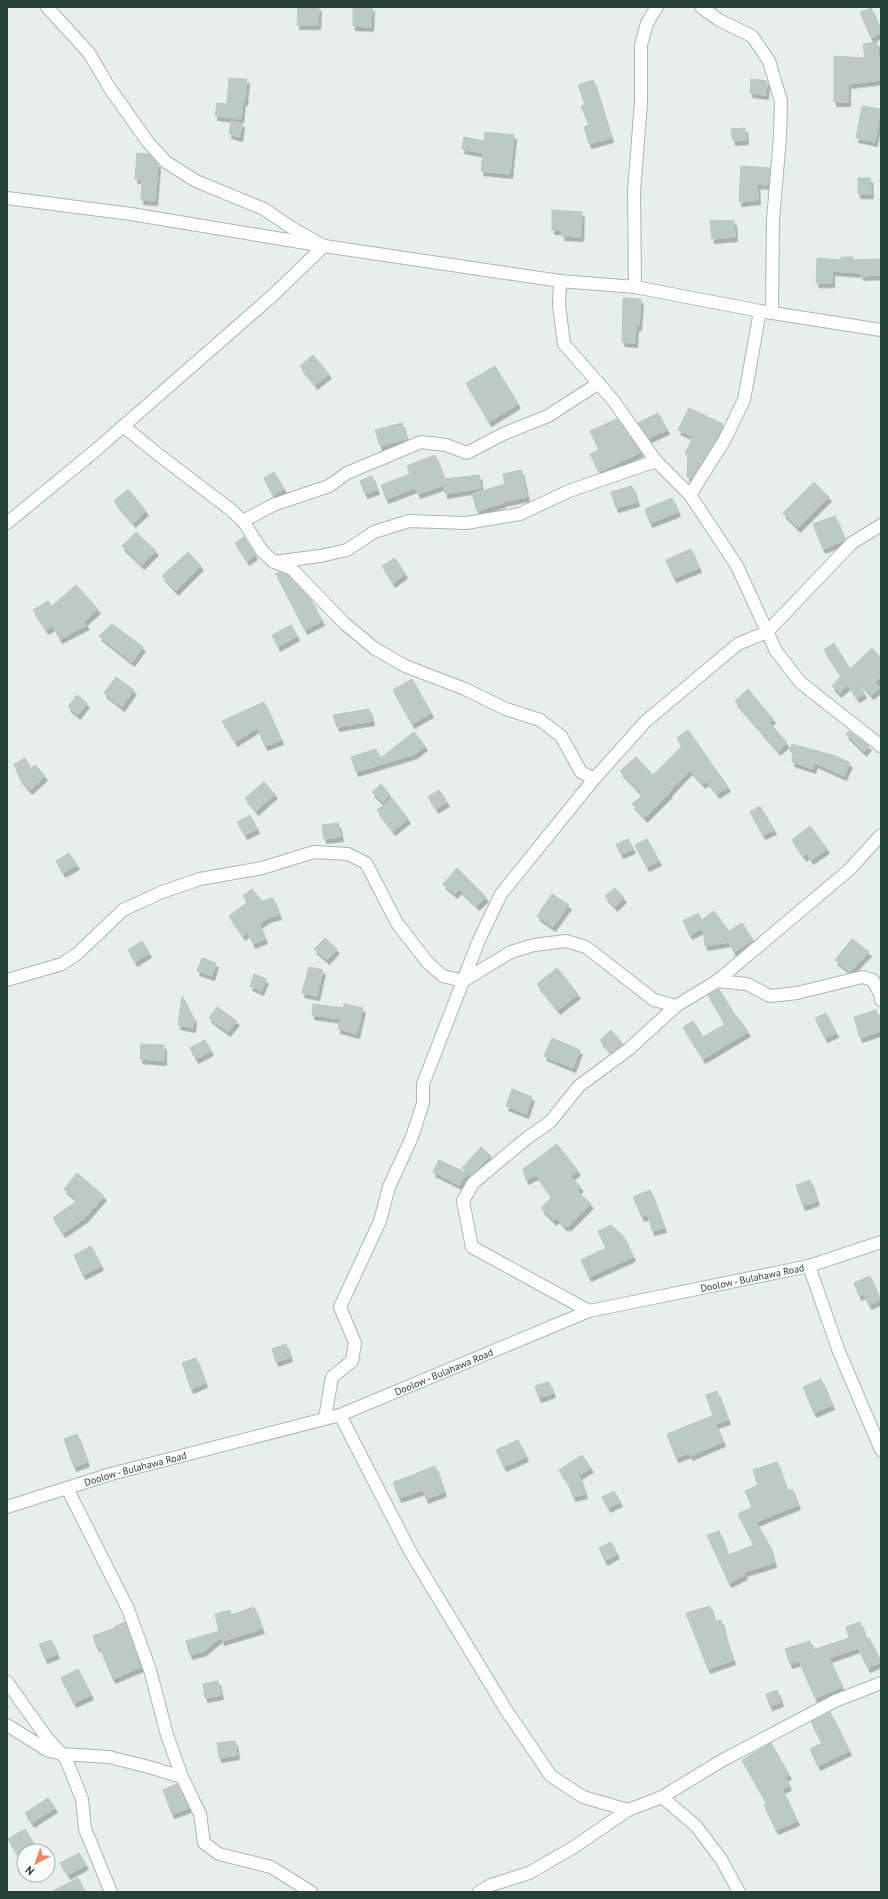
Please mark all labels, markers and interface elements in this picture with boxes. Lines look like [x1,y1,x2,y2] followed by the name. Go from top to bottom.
[699,1261,805,1295] street label: Doolow - Bulahawa Road
[393,1346,495,1399] street label: Doolow - Bulahawa Road
[83,1449,188,1489] street label: Doolow - Bulahawa Road
[16,1843,56,1883] north arrow
[22,1863,37,1878] text: N

